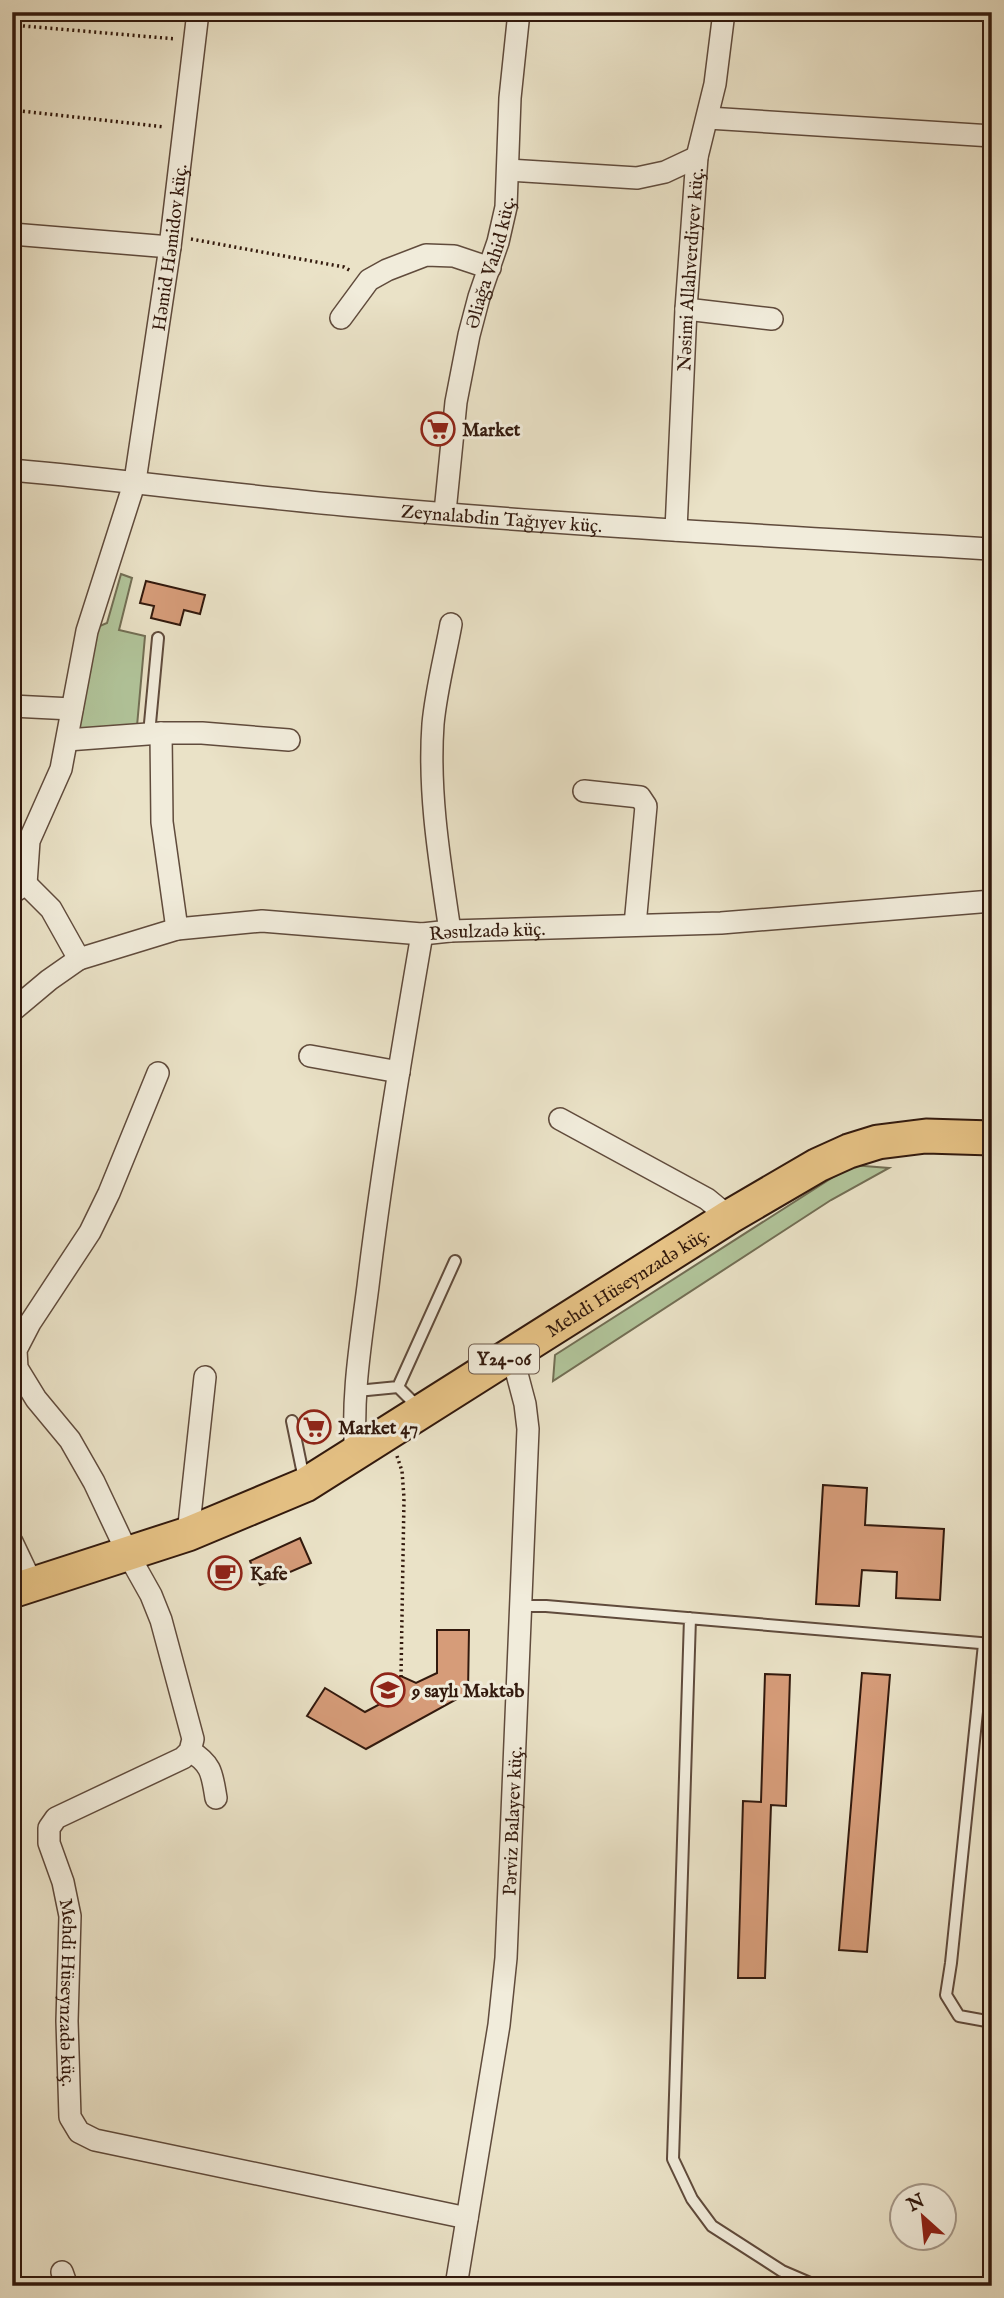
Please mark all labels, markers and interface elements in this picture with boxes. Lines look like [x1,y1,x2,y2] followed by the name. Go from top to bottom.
[148,163,194,333] street label: Həmid Həmidov küç.
[673,167,710,372] street label: Nəsimi Allahverdiyev küç.
[461,197,520,332] street label: Əliağa Vahid küç.
[419,410,457,448] supermarket icon: Market
[462,419,521,443] place label: Market
[400,500,603,539] street label: Zeynalabdin Tağıyev küç.
[428,918,546,947] street label: Rəsulzadə küç.
[542,1222,714,1344] street label: Mehdi Hüseynzadə küç.
[469,1344,539,1374] road number: Y24-06
[295,1408,333,1446] supermarket icon: Market 47
[338,1417,418,1441] place label: Market 47
[206,1554,244,1592] cafe icon: Kafe
[250,1563,288,1587] place label: Kafe
[369,1671,407,1709] school or university icon: 9 saylı Məktəb
[411,1680,524,1704] place label: 9 saylı Məktəb
[499,1746,529,1896] street label: Pərviz Balayev küç.
[53,1897,80,2087] street label: Mehdi Hüseynzadə küç.
[888,2182,958,2252] north arrow
[903,2189,929,2219] text: N

